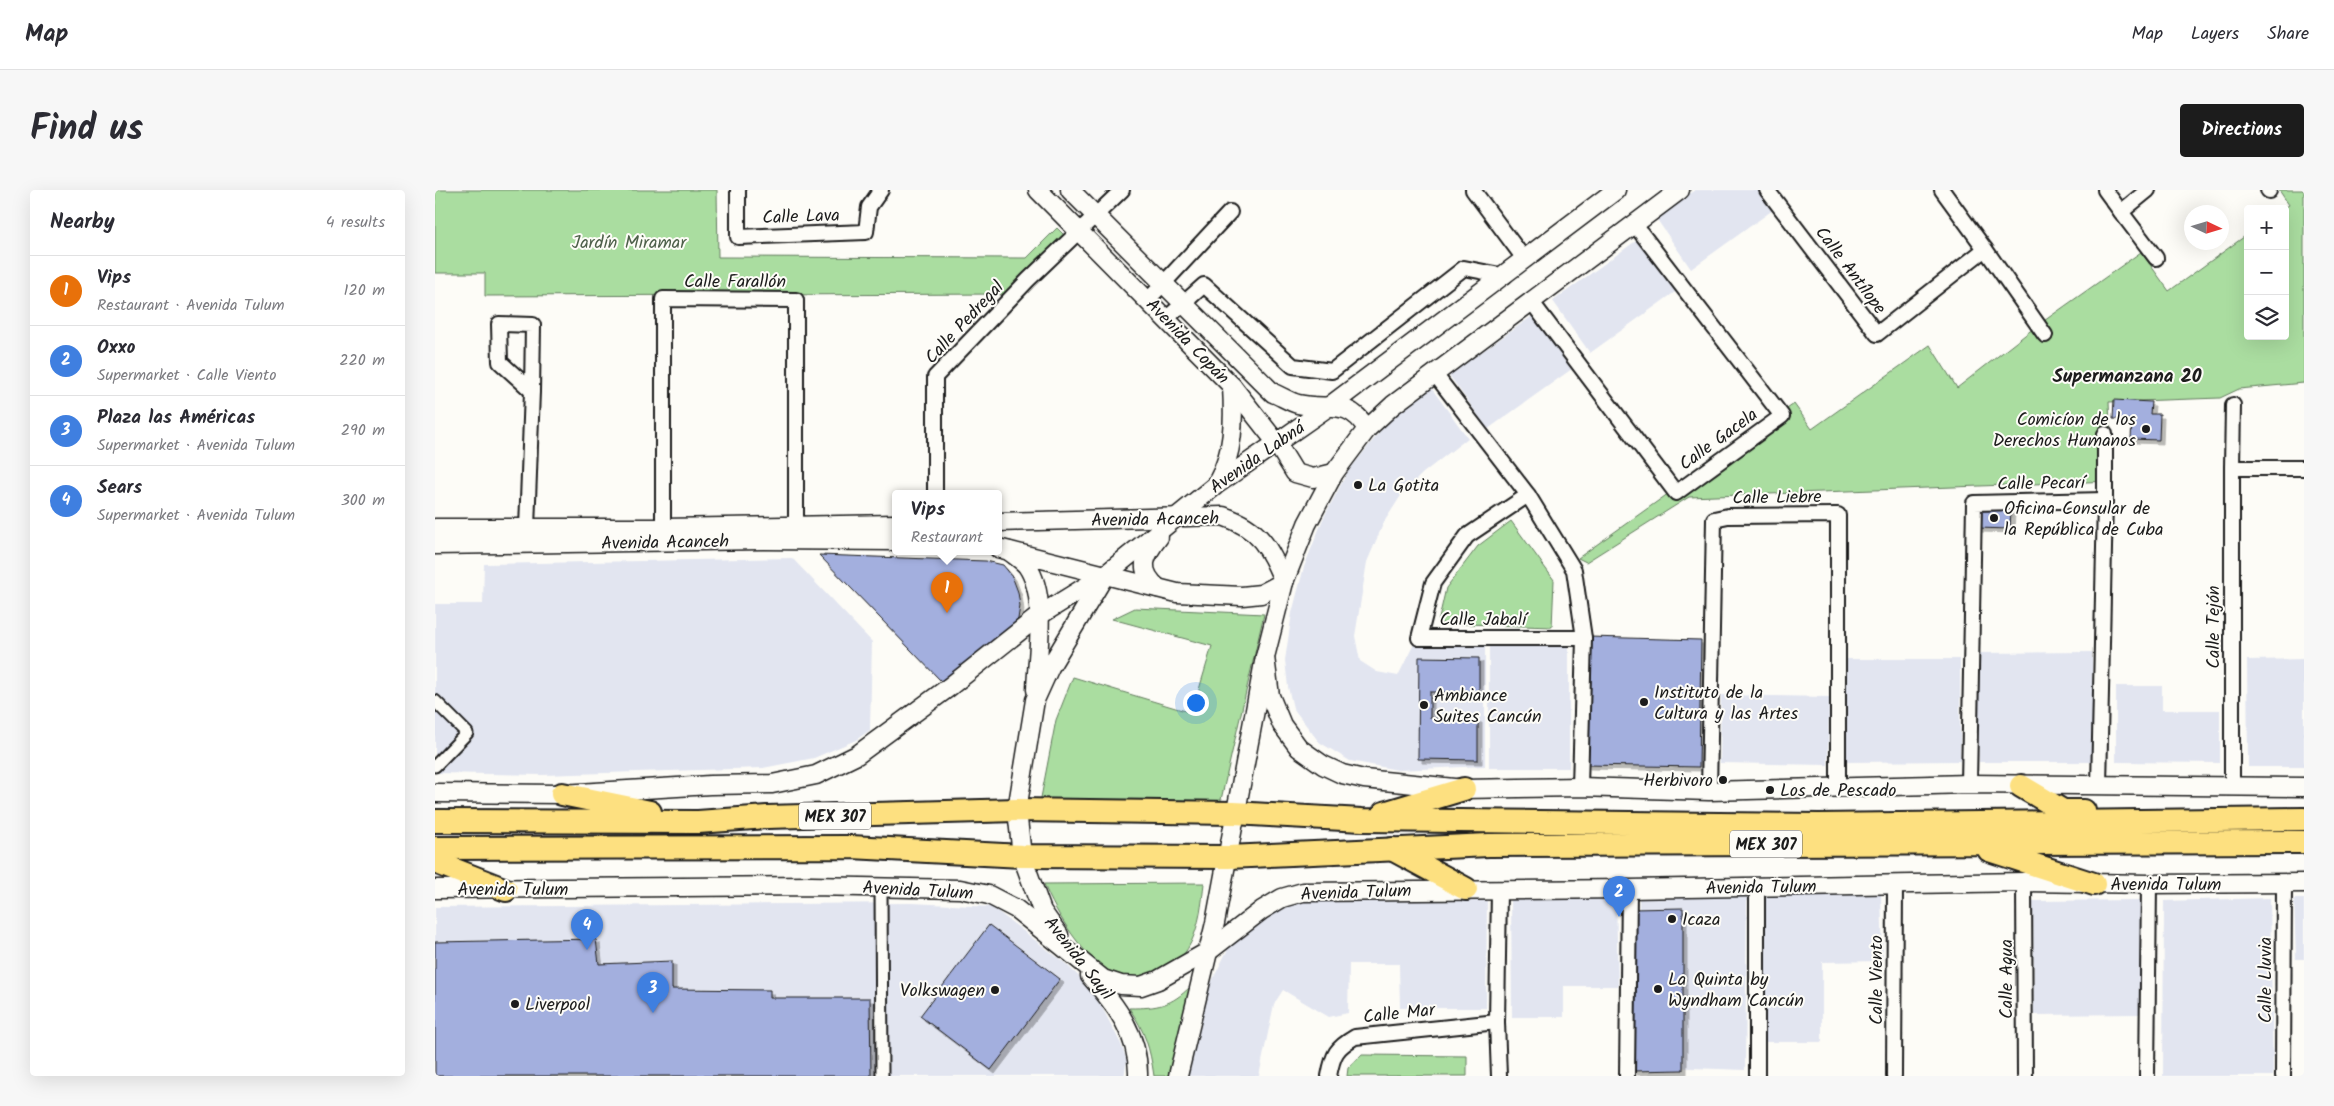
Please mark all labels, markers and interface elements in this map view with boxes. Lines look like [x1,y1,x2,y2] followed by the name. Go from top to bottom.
[25,15,68,54] text: Map
[2132,20,2163,49] text: Map
[2191,20,2239,49] text: Layers
[2267,20,2309,49] text: Share
[30,102,143,158] text: Find us
[2180,104,2304,157] button: Directions
[762,202,840,233] street label: Calle Lava
[2184,205,2229,250] north arrow
[2244,205,2289,340] map controls
[2244,205,2289,250] button: +
[50,206,115,239] text: Nearby
[326,210,385,235] text: 4 results
[1807,220,1893,321] street label: Calle Antílope
[572,229,687,258] park label: Jardín Miramar
[2244,250,2289,295] button: −
[97,263,131,293] text: Vips
[684,268,786,297] street label: Calle Farallón
[918,274,1012,372] street label: Calle Pedregal
[64,278,68,303] text: 1
[344,278,385,303] text: 120 m
[1138,292,1236,392] street label: Avenida Copán
[97,293,284,318] text: Restaurant · Avenida Tulum
[2244,295,2289,340] button: layers
[97,333,135,363] text: Oxxo
[61,348,71,373] text: 2
[339,348,385,373] text: 220 m
[2052,362,2202,392] district label: Supermanzana 20
[97,363,276,388] text: Supermarket · Calle Viento
[1673,402,1765,479] street label: Calle Gacela
[97,403,255,433] text: Plaza las Américas
[1993,406,2136,456] place label: Comicíon de los Derechos Humanos
[1204,414,1313,502] street label: Avenida Labná
[62,418,70,443] text: 3
[341,418,385,443] text: 290 m
[2140,423,2152,435] marker: Comicíon de los Derechos Humanos
[97,433,295,458] text: Supermarket · Avenida Tulum
[1997,469,2088,500] street label: Calle Pecarí
[1368,472,1439,501] place label: La Gotita
[97,473,142,503] text: Sears
[1352,479,1364,491] marker: La Gotita
[1732,483,1822,514] street label: Calle Liebre
[62,488,70,513] text: 4
[341,488,385,513] text: 300 m
[892,490,1002,555] popup
[911,495,945,525] text: Vips
[2004,495,2163,545] place label: Oficina Consular de la República de Cuba
[97,503,295,528] text: Supermarket · Avenida Tulum
[1091,505,1219,536] street label: Avenida Acanceh
[1988,512,2000,524] marker: Oficina Consular de la República de Cuba
[911,525,983,550] text: Restaurant
[601,528,729,559] street label: Avenida Acanceh
[931,572,963,613] pin: 1
[2200,585,2229,669] street label: Calle Tejón
[1440,606,1529,635] street label: Calle Jabalí
[1654,679,1798,729] place label: Instituto de la Cultura y las Artes
[1434,682,1542,732] place label: Ambiance Suites Cancún
[1183,690,1209,716] your location
[1638,696,1650,708] marker: Instituto de la Cultura y las Artes
[1418,699,1430,711] marker: Ambiance Suites Cancún
[1643,767,1713,796] place label: Herbivoro
[1717,774,1729,786] marker: Herbivoro
[1780,777,1896,806] place label: Los de Pescado
[1764,784,1776,796] marker: Los de Pescado
[799,802,871,830] road number: MEX 307
[1730,831,1802,858] road number: MEX 307
[2111,871,2221,900] street label: Avenida Tulum
[1705,873,1817,904] street label: Avenida Tulum
[862,874,974,909] street label: Avenida Tulum
[458,876,568,905] street label: Avenida Tulum
[1603,876,1635,917] pin: 2
[1300,877,1412,910] street label: Avenida Tulum
[1682,906,1720,935] place label: Icaza
[571,909,603,950] pin: 4
[1036,910,1120,1008] street label: Avenida Sayil
[1666,913,1678,925] marker: Icaza
[1863,935,1892,1025] street label: Calle Viento
[2252,937,2281,1023] street label: Calle Lluvia
[1993,939,2022,1019] street label: Calle Agua
[1668,966,1804,1016] place label: La Quinta by Wyndham Cancún
[637,972,669,1013] pin: 3
[900,977,985,1006] place label: Volkswagen
[1652,983,1664,995] marker: La Quinta by Wyndham Cancún
[989,984,1001,996] marker: Volkswagen
[525,991,591,1020] place label: Liverpool
[1362,996,1437,1033] street label: Calle Mar
[509,998,521,1010] marker: Liverpool

